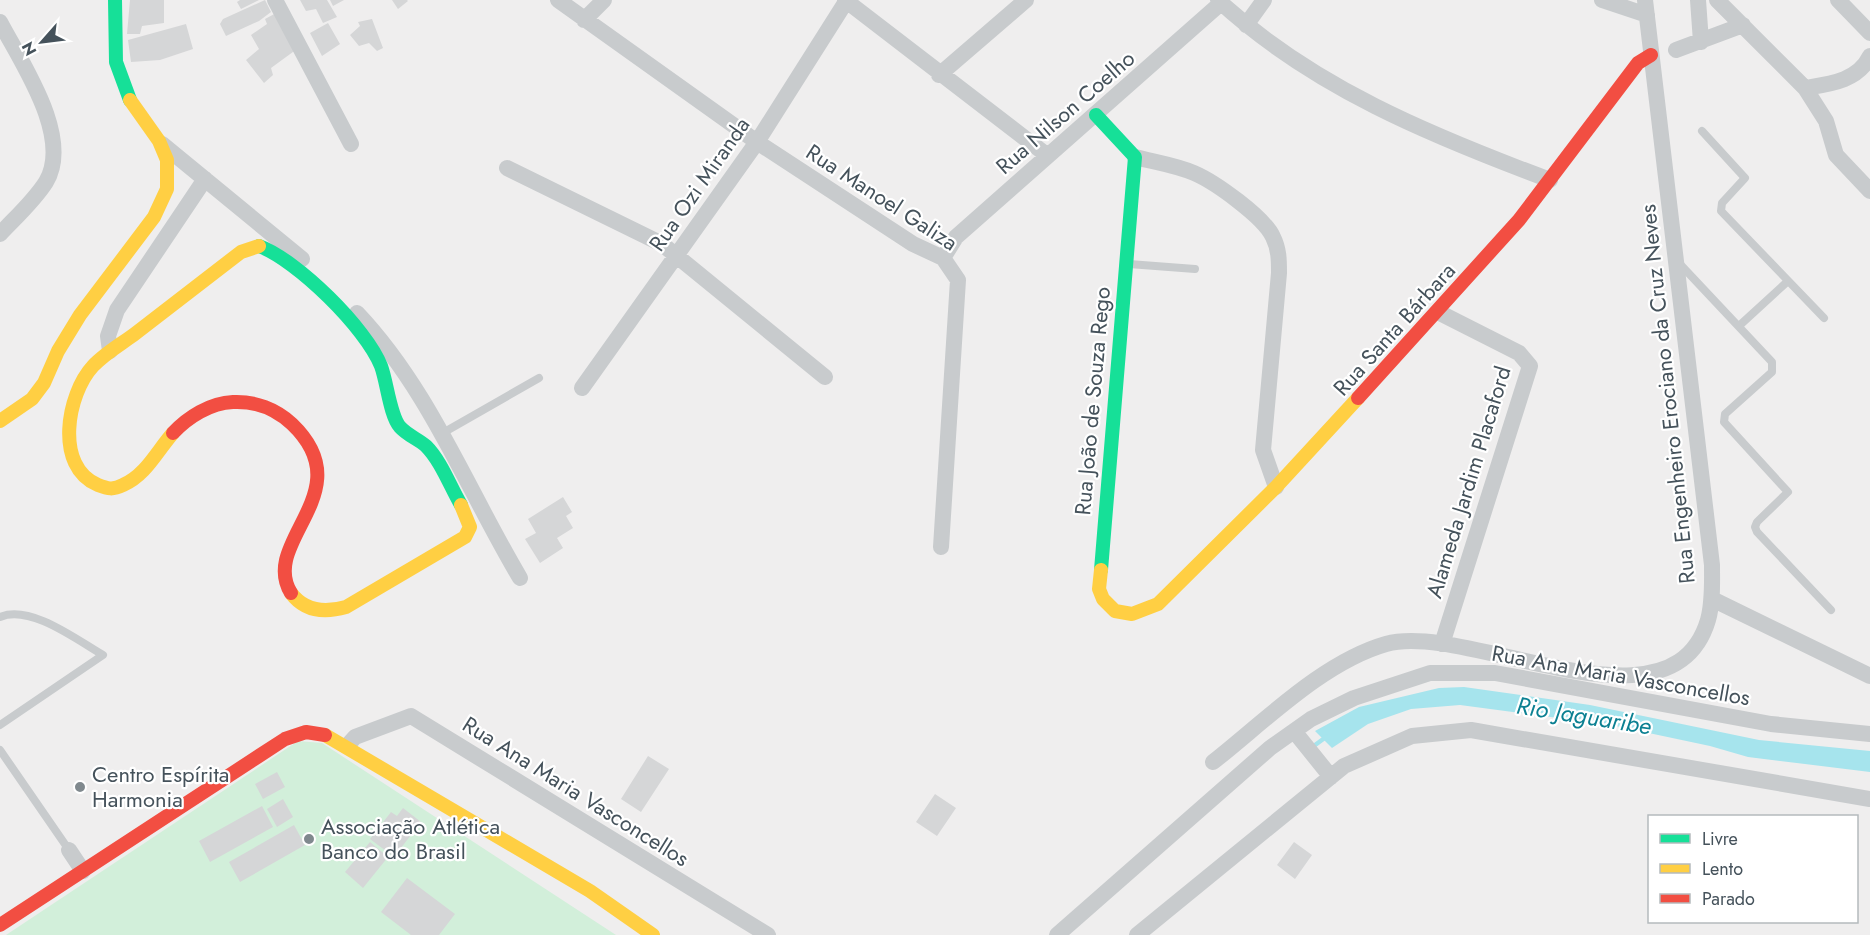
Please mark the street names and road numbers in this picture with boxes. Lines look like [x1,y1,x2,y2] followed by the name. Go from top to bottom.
[988,43,1142,181] street label: Rua Nilson Coelho
[641,110,757,258] street label: Rua Ozi Miranda
[800,136,964,258] street label: Rua Manoel Galiza
[1631,203,1703,585] street label: Rua Engenheiro Erociano da Cruz Neves
[1325,255,1463,403] street label: Rua Santa Bárbara
[1066,285,1118,517] street label: Rua João de Souza Rego
[1417,362,1519,602] street label: Alameda Jardim Placaford
[1489,637,1753,714] street label: Rua Ana Maria Vasconcellos
[456,708,696,874] street label: Rua Ana Maria Vasconcellos

